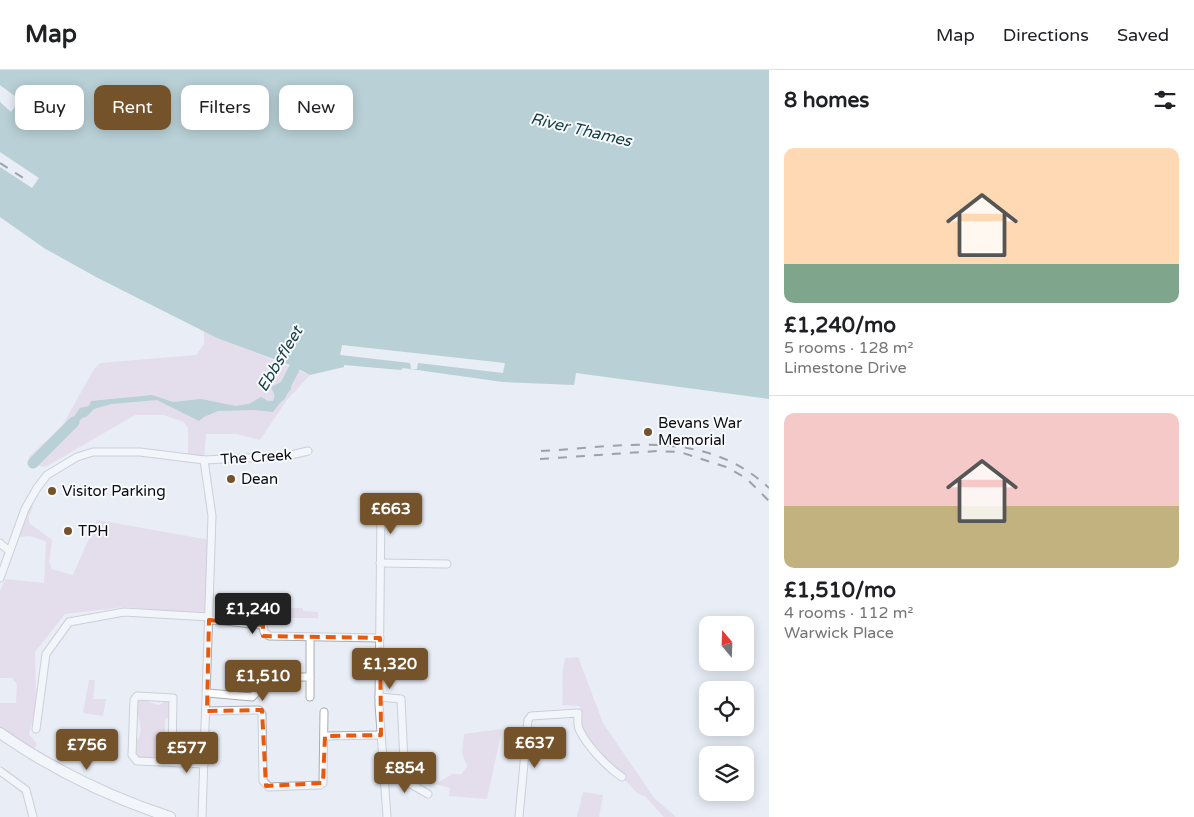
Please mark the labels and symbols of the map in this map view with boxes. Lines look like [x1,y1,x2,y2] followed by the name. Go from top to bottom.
[529,109,635,152] water label: River Thames
[253,321,308,395] water label: Ebbsfleet
[658,414,742,449] place label: Bevans War Memorial
[642,426,654,438] marker: Bevans War Memorial
[220,446,292,468] street label: The Creek
[241,470,278,488] place label: Dean
[225,473,237,485] marker: Dean
[62,482,166,500] place label: Visitor Parking
[46,485,58,497] marker: Visitor Parking
[361,492,421,535] pin: £663
[78,522,109,540] place label: TPH
[62,525,74,537] marker: TPH
[212,592,294,635] pin: £1,240
[699,616,754,671] north arrow
[349,648,431,690] pin: £1,320
[222,660,304,702] pin: £1,510
[505,726,565,769] pin: £637
[57,728,117,771] pin: £756
[157,732,217,774] pin: £577
[375,752,435,794] pin: £854

